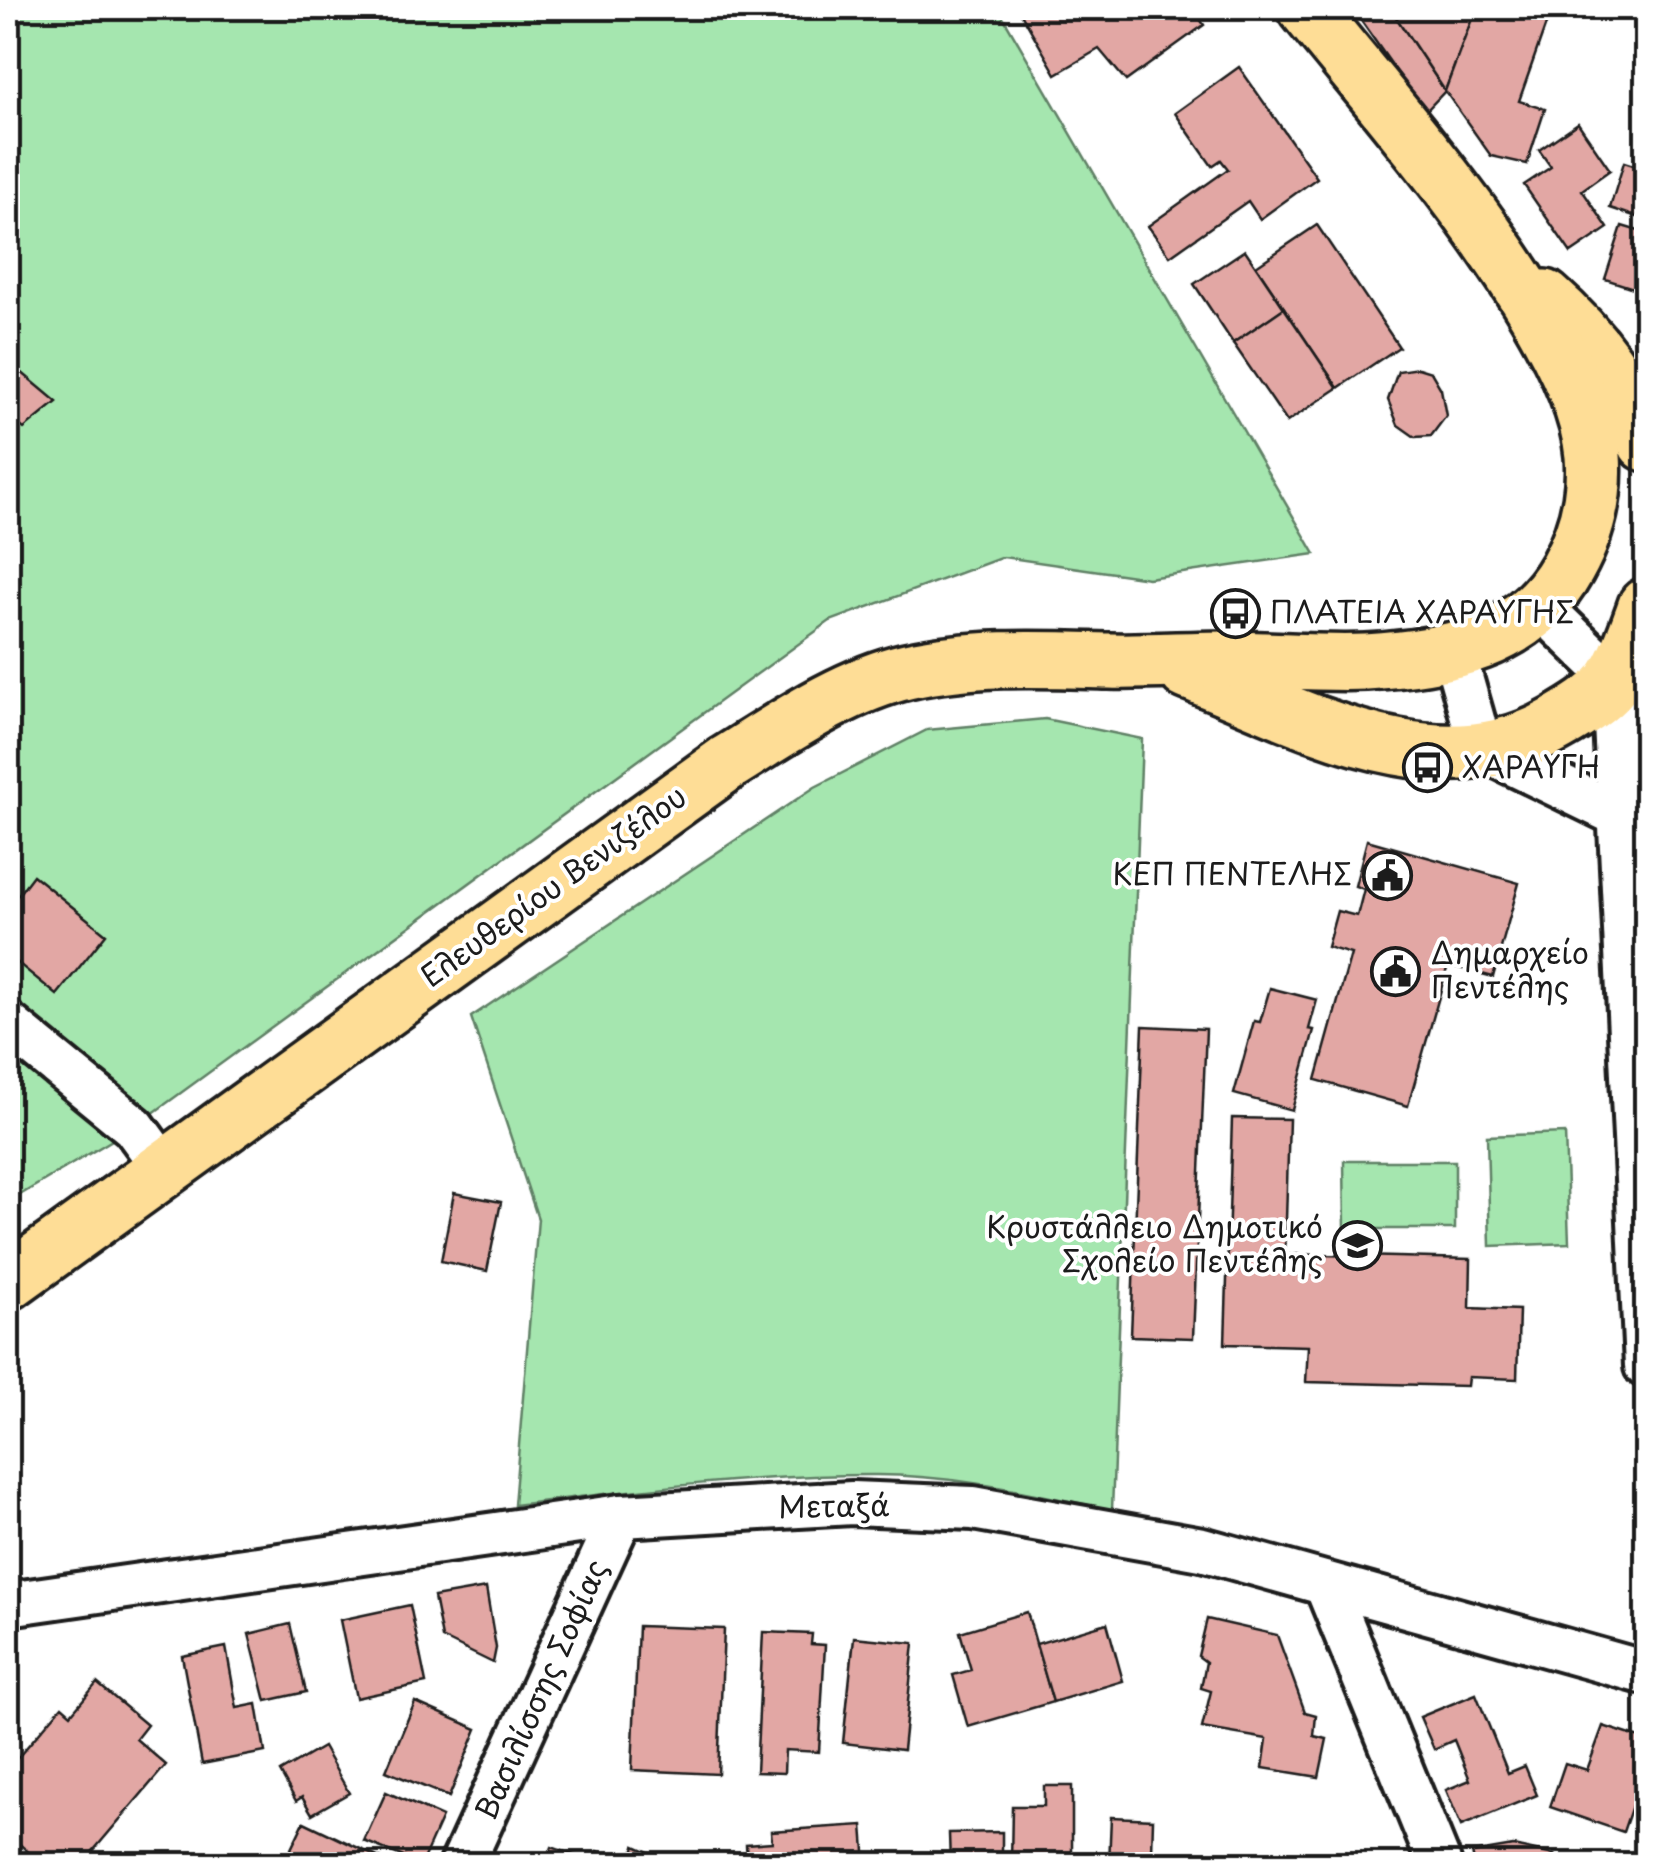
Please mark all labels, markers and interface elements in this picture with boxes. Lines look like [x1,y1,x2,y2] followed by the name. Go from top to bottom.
[1209,587,1261,639] bus stop icon: ΠΛΑΤΕΙΑ ΧΑΡΑΥΓΗΣ
[1270,588,1574,633] place label: ΠΛΑΤΕΙΑ ΧΑΡΑΥΓΗΣ
[1401,742,1453,794] bus stop icon: ΧΑΡΑΥΓΗ
[1462,743,1600,788] place label: ΧΑΡΑΥΓΗ
[410,773,695,997] street label: Ελευθερίου Βενιζέλου
[1361,849,1413,901] public building icon: ΚΕΠ ΠΕΝΤΕΛΗΣ
[1113,850,1352,895] place label: ΚΕΠ ΠΕΝΤΕΛΗΣ
[1431,929,1589,1008] place label: Δημαρχείο Πεντέλης
[1370,945,1422,997] public building icon: Δημαρχείο Πεντέλης
[986,1203,1323,1282] place label: Κρυστάλλειο Δημοτικό Σχολείο Πεντέλης
[1332,1219,1384,1271] school or university icon: Κρυστάλλειο Δημοτικό Σχολείο Πεντέλης
[778,1481,890,1528] street label: Μεταξά
[462,1552,617,1826] street label: Βασιλίσσης Σοφίας

